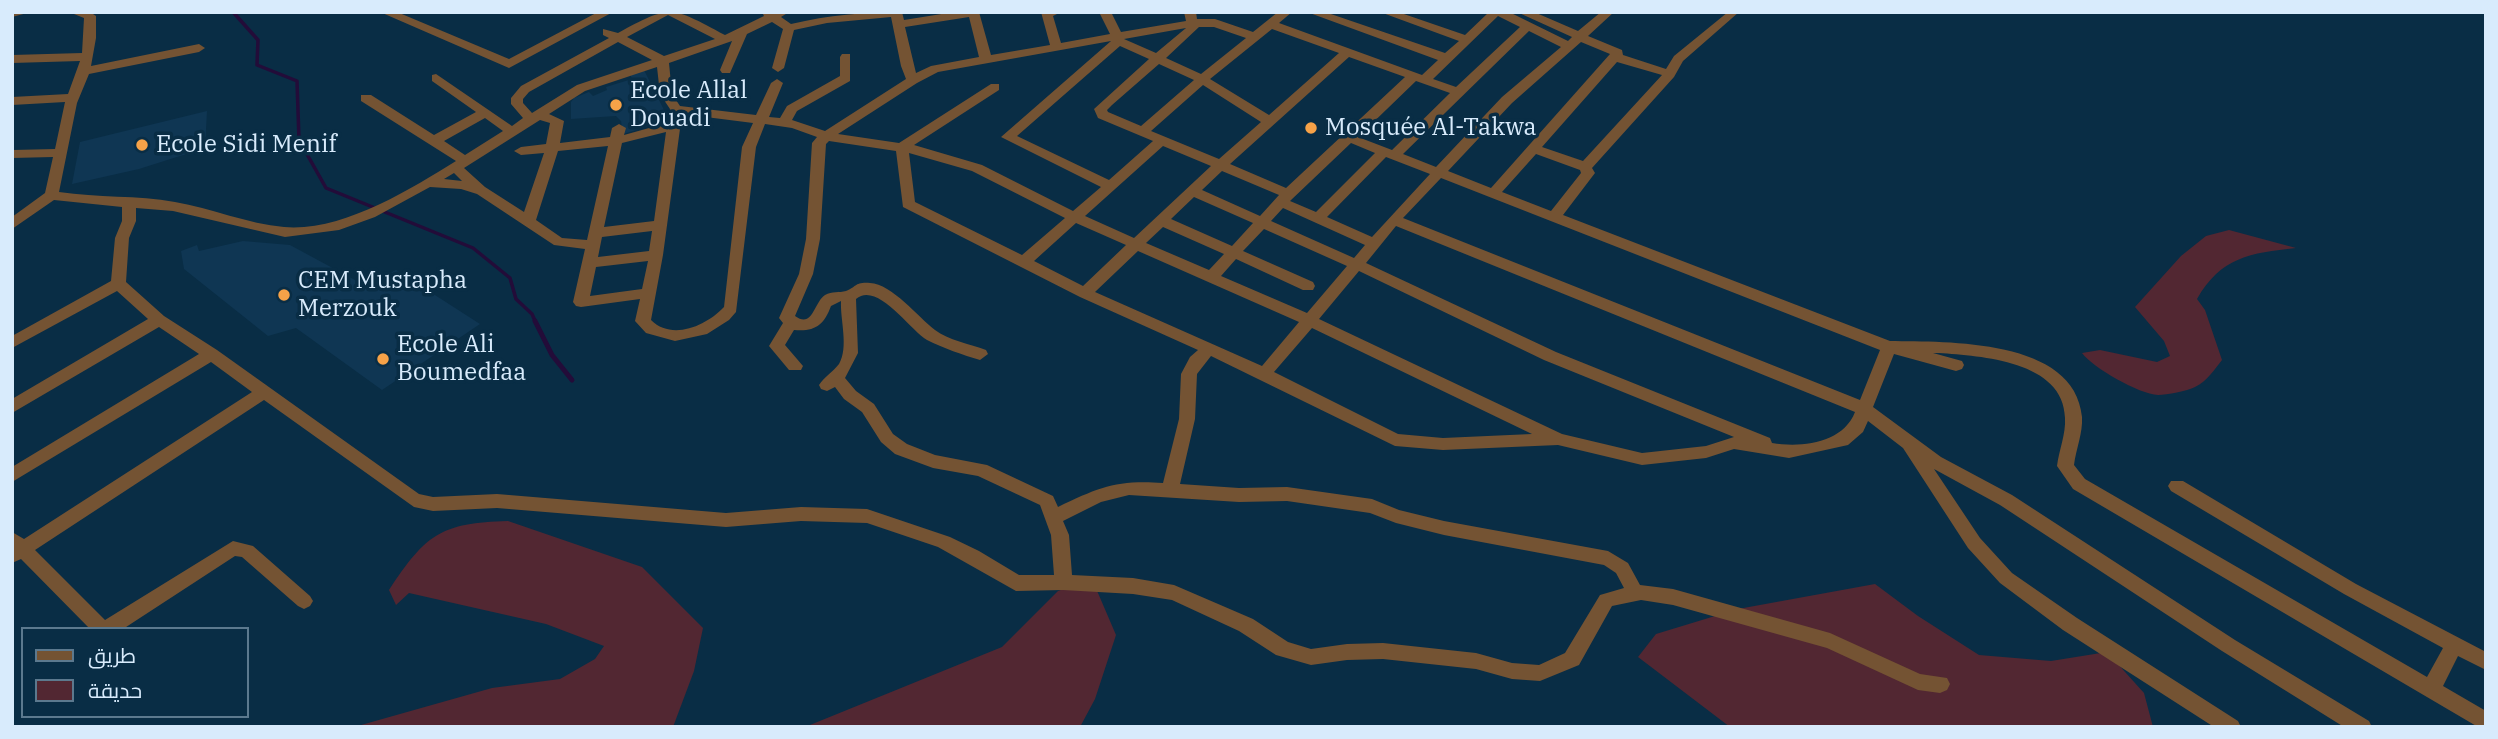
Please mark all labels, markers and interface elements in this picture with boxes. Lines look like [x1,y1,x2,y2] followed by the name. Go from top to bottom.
[630,77,747,133] place label: Ecole Allal Douadi
[608,97,624,113] marker: Ecole Allal Douadi
[1325,114,1537,142] place label: Mosquée Al-Takwa
[1303,120,1319,136] marker: Mosquée Al-Takwa
[156,131,337,159] place label: Ecole Sidi Menif
[134,137,150,153] marker: Ecole Sidi Menif
[298,267,467,323] place label: CEM Mustapha Merzouk
[276,287,292,303] marker: CEM Mustapha Merzouk
[397,331,526,387] place label: Ecole Ali Boumedfaa
[375,351,391,367] marker: Ecole Ali Boumedfaa
[21,627,248,718] legend
[88,641,136,669] text: طريق
[88,676,142,704] text: حديقة

